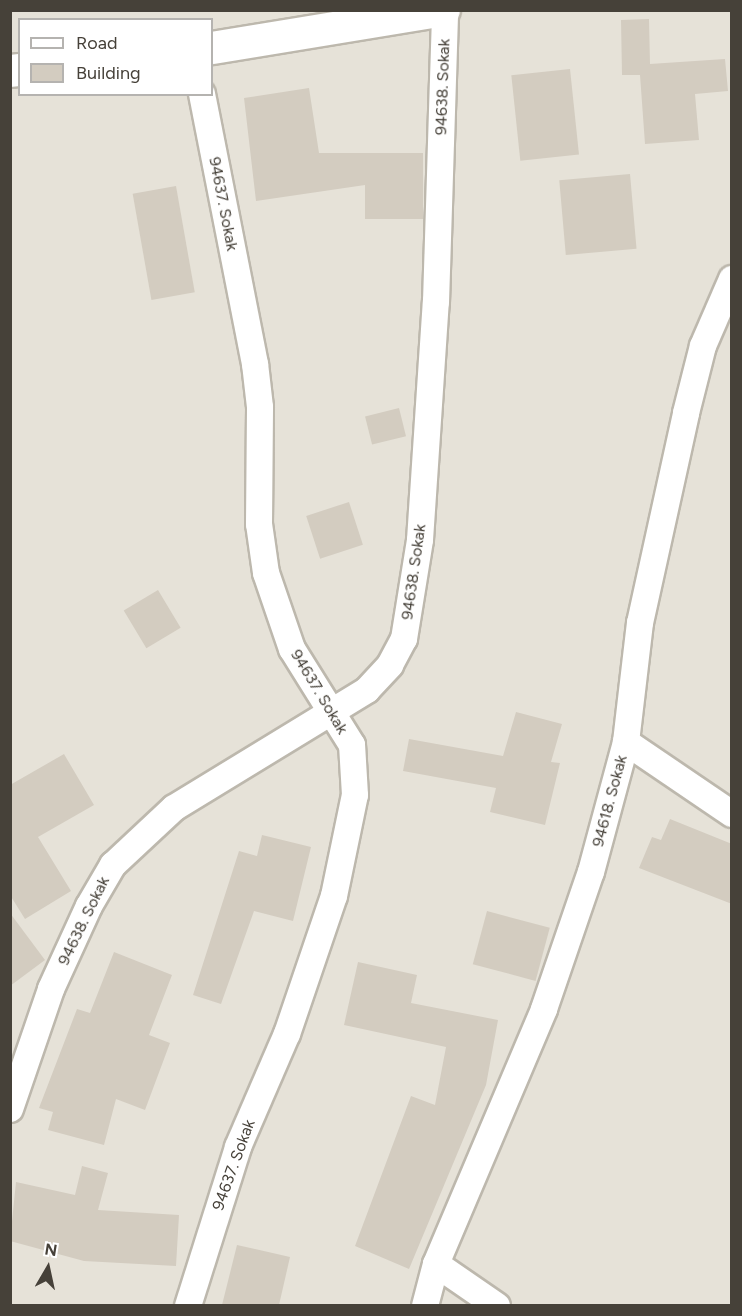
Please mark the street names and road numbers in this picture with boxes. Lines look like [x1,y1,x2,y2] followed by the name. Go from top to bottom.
[432,38,454,136] street label: 94638. Sokak
[204,155,242,253] street label: 94637. Sokak
[398,523,430,621] street label: 94638. Sokak
[286,646,352,738] street label: 94637. Sokak
[589,753,631,849] street label: 94618. Sokak
[54,873,114,969] street label: 94638. Sokak
[209,1117,259,1213] street label: 94637. Sokak

